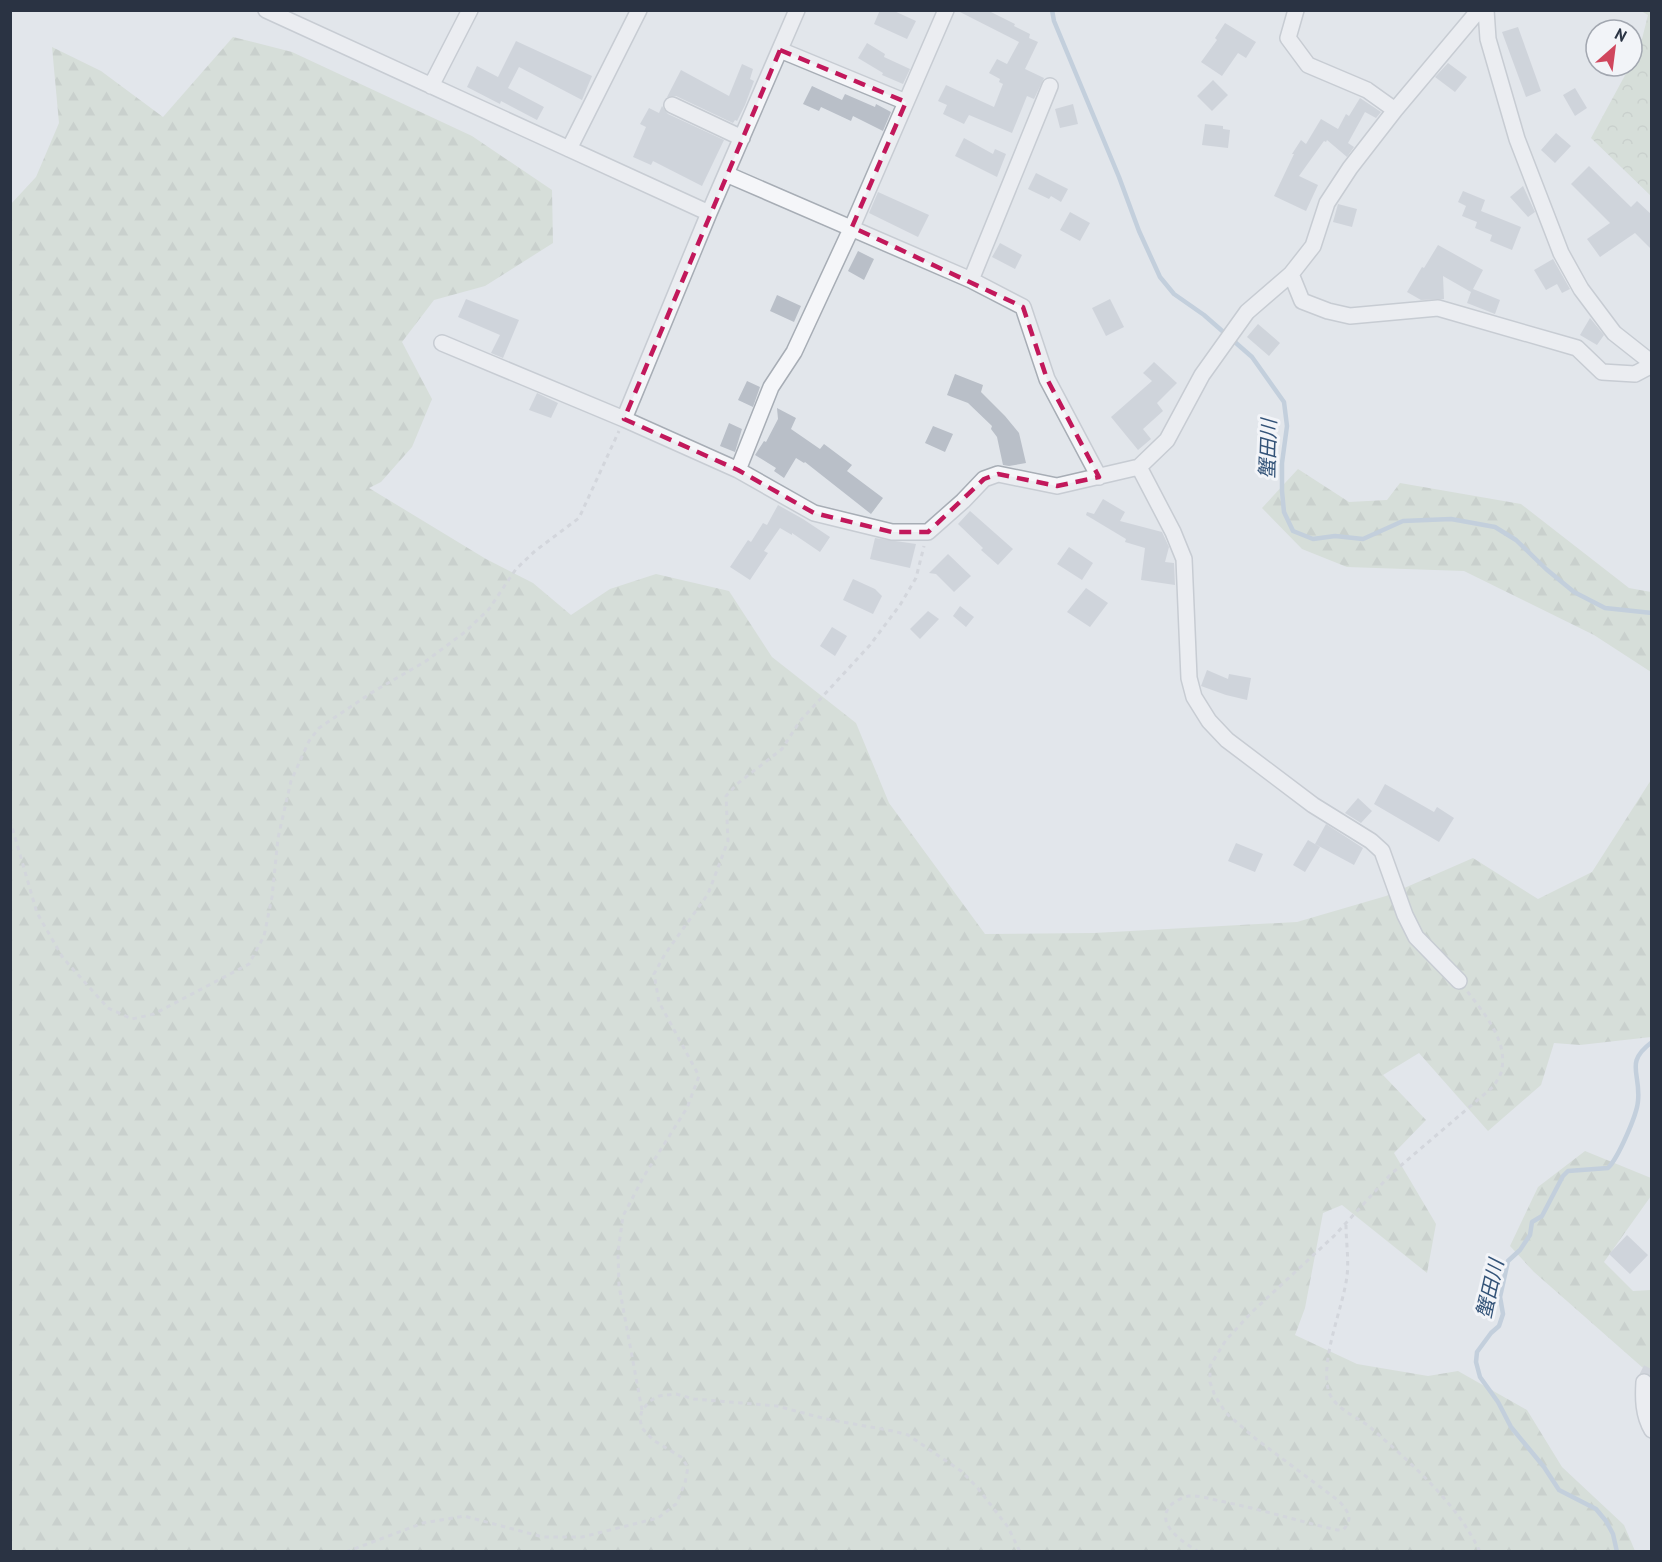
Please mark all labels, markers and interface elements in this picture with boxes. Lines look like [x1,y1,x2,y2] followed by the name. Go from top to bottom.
[1584,18,1644,78] north arrow
[1612,23,1630,46] text: N
[1254,417,1282,479] water label: 蟹田川
[1471,1255,1510,1321] water label: 蟹田川

